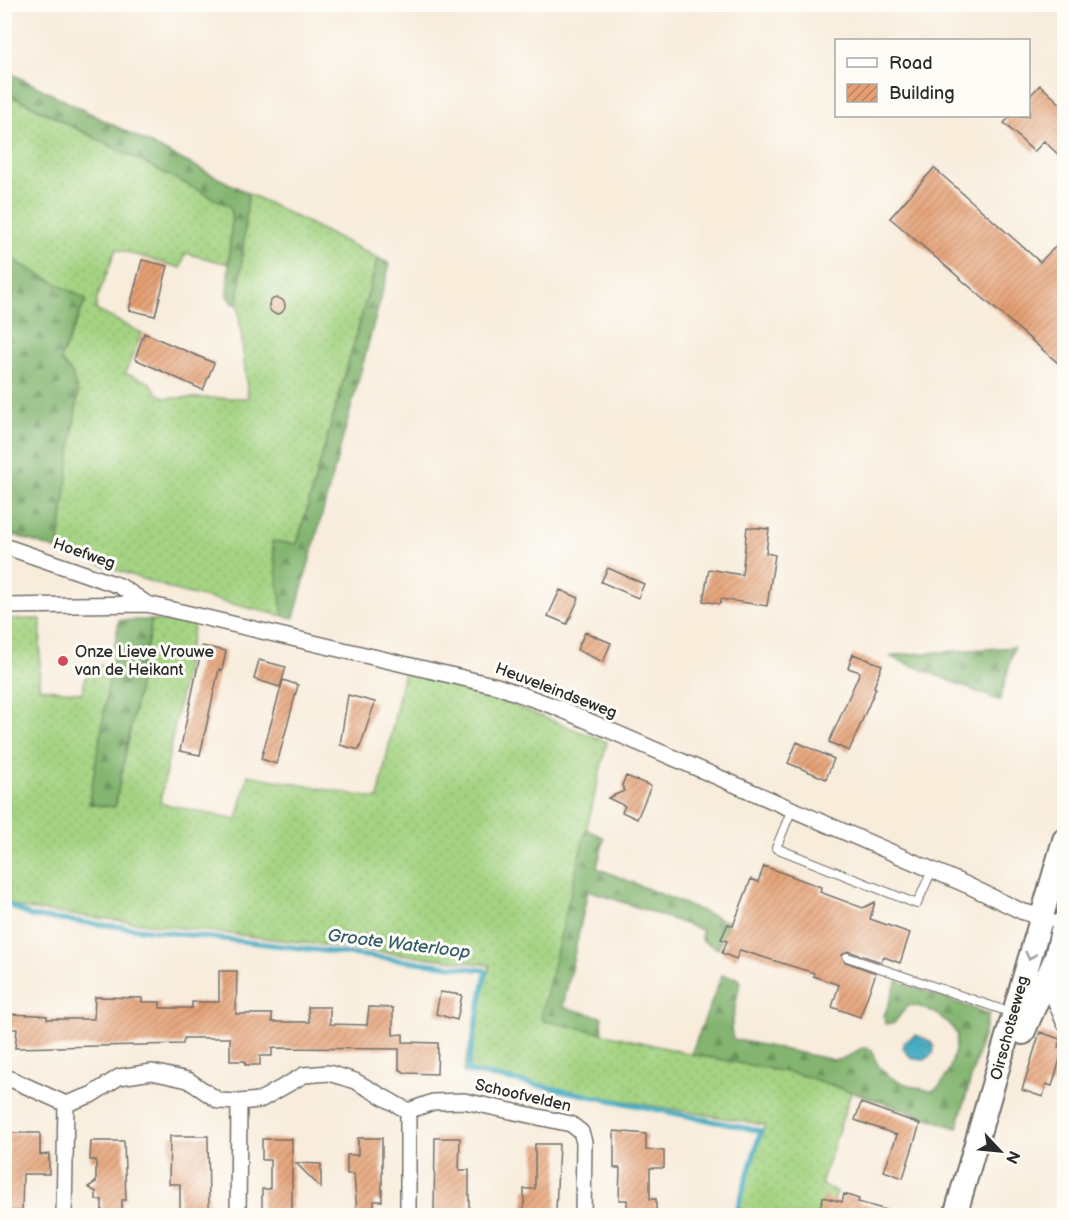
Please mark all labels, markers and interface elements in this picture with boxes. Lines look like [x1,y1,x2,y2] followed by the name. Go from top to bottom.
[835,39,1030,117] legend
[889,53,933,74] text: Road
[889,83,955,104] text: Building
[50,535,118,573] street label: Hoefweg
[74,643,214,680] place label: Onze Lieve Vrouwe van de Heikant
[56,654,70,668] marker: Onze Lieve Vrouwe van de Heikant
[493,659,619,723] street label: Heuveleindseweg
[326,925,472,963] water label: Groote Waterloop
[1024,951,1037,961] one-way arrow
[987,974,1033,1082] street label: Oirschotseweg
[473,1076,573,1116] street label: Schoofvelden
[970,1121,1030,1181] north arrow
[1001,1147,1023,1166] text: N

